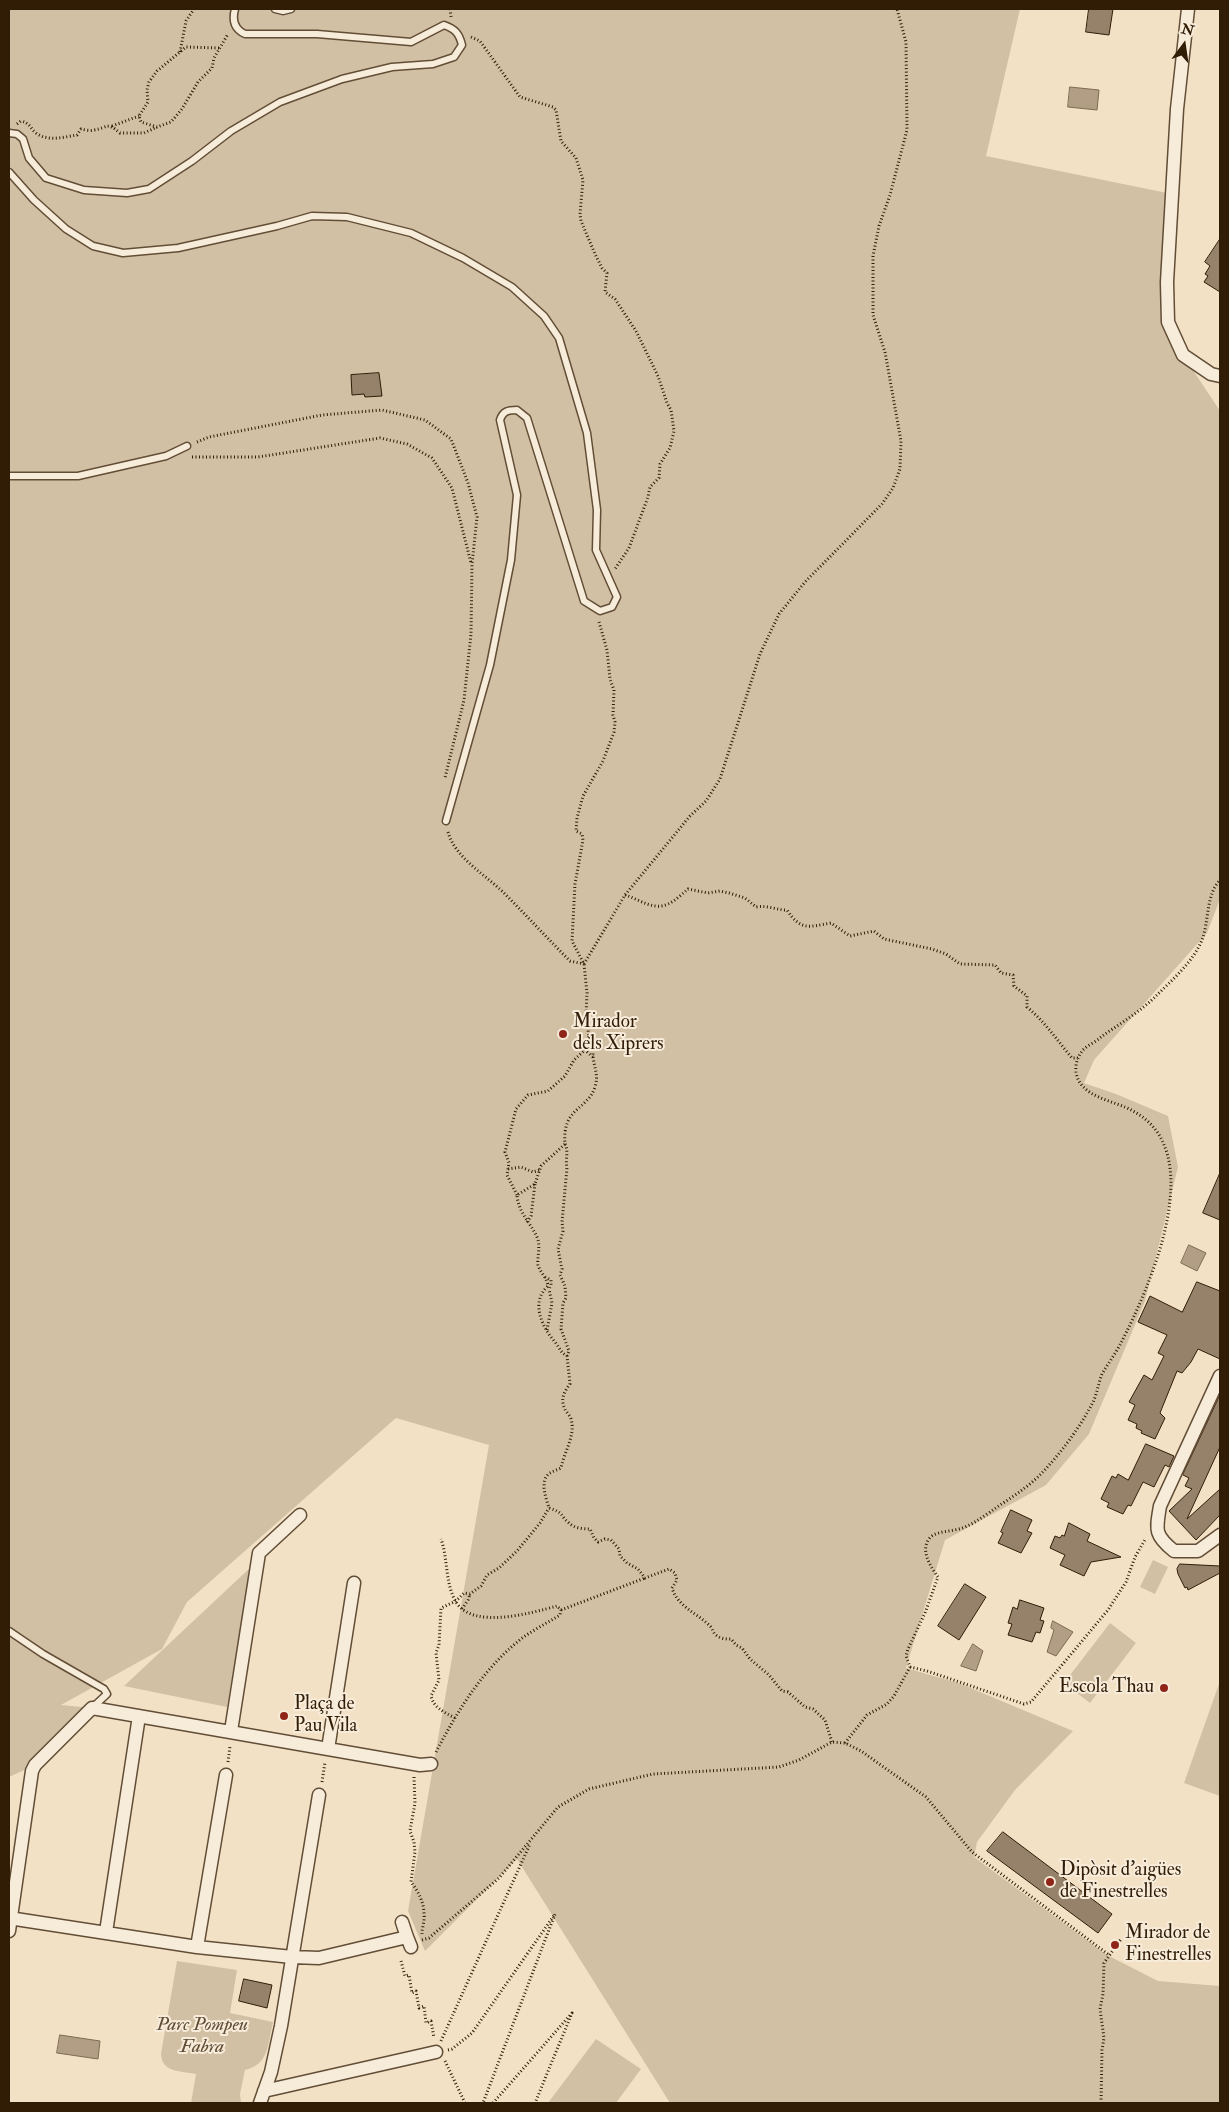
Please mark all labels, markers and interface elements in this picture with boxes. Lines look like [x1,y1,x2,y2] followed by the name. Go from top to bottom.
[1159,20,1209,70] north arrow
[1180,20,1196,40] text: N
[573,1012,663,1056] place label: Mirador dels Xiprers
[557,1028,569,1040] marker: Mirador dels Xiprers
[1059,1677,1154,1699] place label: Escola Thau
[1158,1682,1170,1694] marker: Escola Thau
[294,1694,357,1738] place label: Plaça de Pau Vila
[278,1710,290,1722] marker: Plaça de Pau Vila
[1060,1860,1181,1904] place label: Dipòsit d'aigües de Finestrelles
[1044,1876,1056,1888] marker: Dipòsit d'aigües de Finestrelles
[1125,1923,1211,1967] place label: Mirador de Finestrelles
[1109,1939,1121,1951] marker: Mirador de Finestrelles
[156,2015,248,2059] park label: Parc Pompeu Fabra

